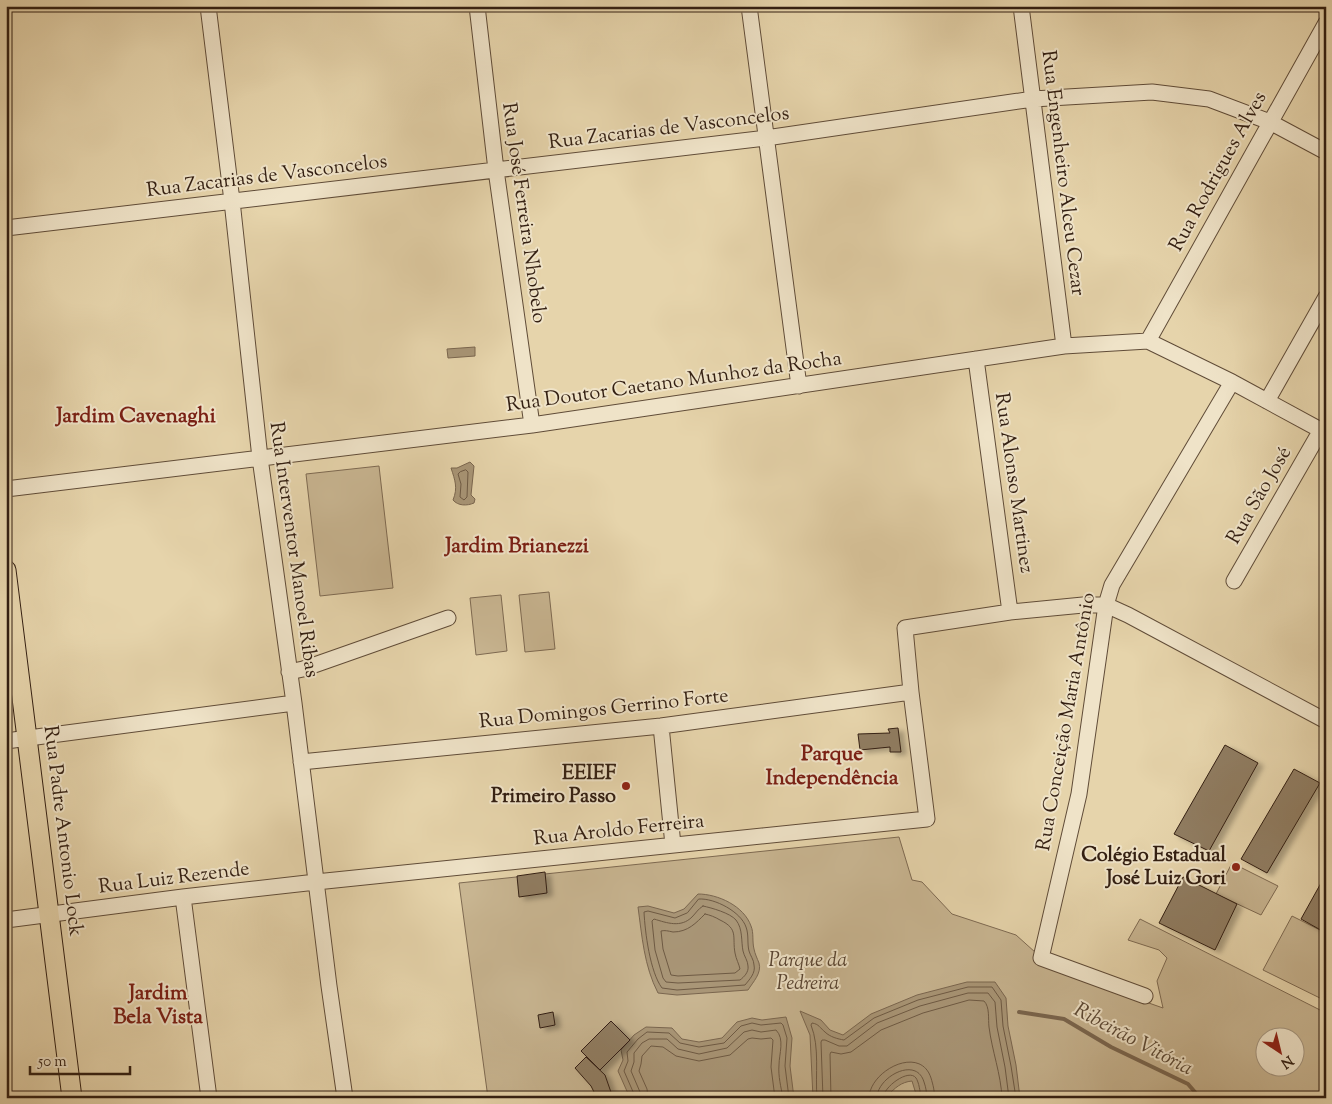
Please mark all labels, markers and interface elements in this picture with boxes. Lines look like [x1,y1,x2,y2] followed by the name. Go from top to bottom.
[1033,49,1092,298] street label: Rua Engenheiro Alceu Cezar
[1163,87,1275,257] street label: Rua Rodrigues Alves
[547,100,791,158] street label: Rua Zacarias de Vasconcelos
[493,101,553,325] street label: Rua José Ferreira Nhobelo
[145,148,389,206] street label: Rua Zacarias de Vasconcelos
[504,345,844,421] street label: Rua Doutor Caetano Munhoz da Rocha
[986,391,1040,575] street label: Rua Alonso Martinez
[54,402,216,432] district label: Jardim Cavenaghi
[261,420,325,680] street label: Rua Interventor Manoel Ribas
[1220,442,1300,550] street label: Rua São José
[443,532,589,562] district label: Jardim Brianezzi
[1030,590,1104,854] street label: Rua Conceição Maria Antônio
[478,682,730,738] street label: Rua Domingos Gerrino Forte
[35,724,89,938] street label: Rua Padre Antonio Lock
[766,740,899,794] district label: Parque Independência
[491,760,617,812] place label: EEIEF Primeiro Passo
[620,780,632,792] marker: EEIEF Primeiro Passo
[532,808,706,854] street label: Rua Aroldo Ferreira
[1081,842,1226,894] place label: Colégio Estadual José Luiz Gori
[97,855,251,903] street label: Rua Luiz Rezende
[1230,861,1242,873] marker: Colégio Estadual José Luiz Gori
[769,947,847,999] park label: Parque da Pedreira
[113,979,203,1033] district label: Jardim Bela Vista
[1068,996,1198,1084] water label: Ribeirão Vitória
[1254,1026,1304,1076] north arrow
[30,1044,130,1076] scale bar
[1276,1050,1297,1072] text: N
[37,1052,67,1073] text: 50 m

